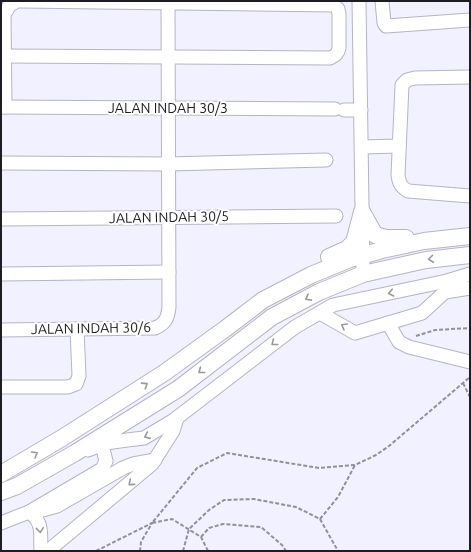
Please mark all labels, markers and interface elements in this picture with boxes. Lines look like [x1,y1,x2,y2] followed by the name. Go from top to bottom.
[108,100,228,116] street label: JALAN INDAH 30/3
[109,208,229,226] street label: JALAN INDAH 30/5
[428,255,434,264] one-way arrow
[388,288,395,296] one-way arrow
[305,293,312,301] one-way arrow
[31,319,151,337] street label: JALAN INDAH 30/6
[341,324,348,331] one-way arrow
[271,339,278,346] one-way arrow
[198,366,205,373] one-way arrow
[141,383,148,390] one-way arrow
[143,431,151,439] one-way arrow
[31,452,38,459] one-way arrow
[128,478,135,485] one-way arrow
[35,526,44,533] one-way arrow

